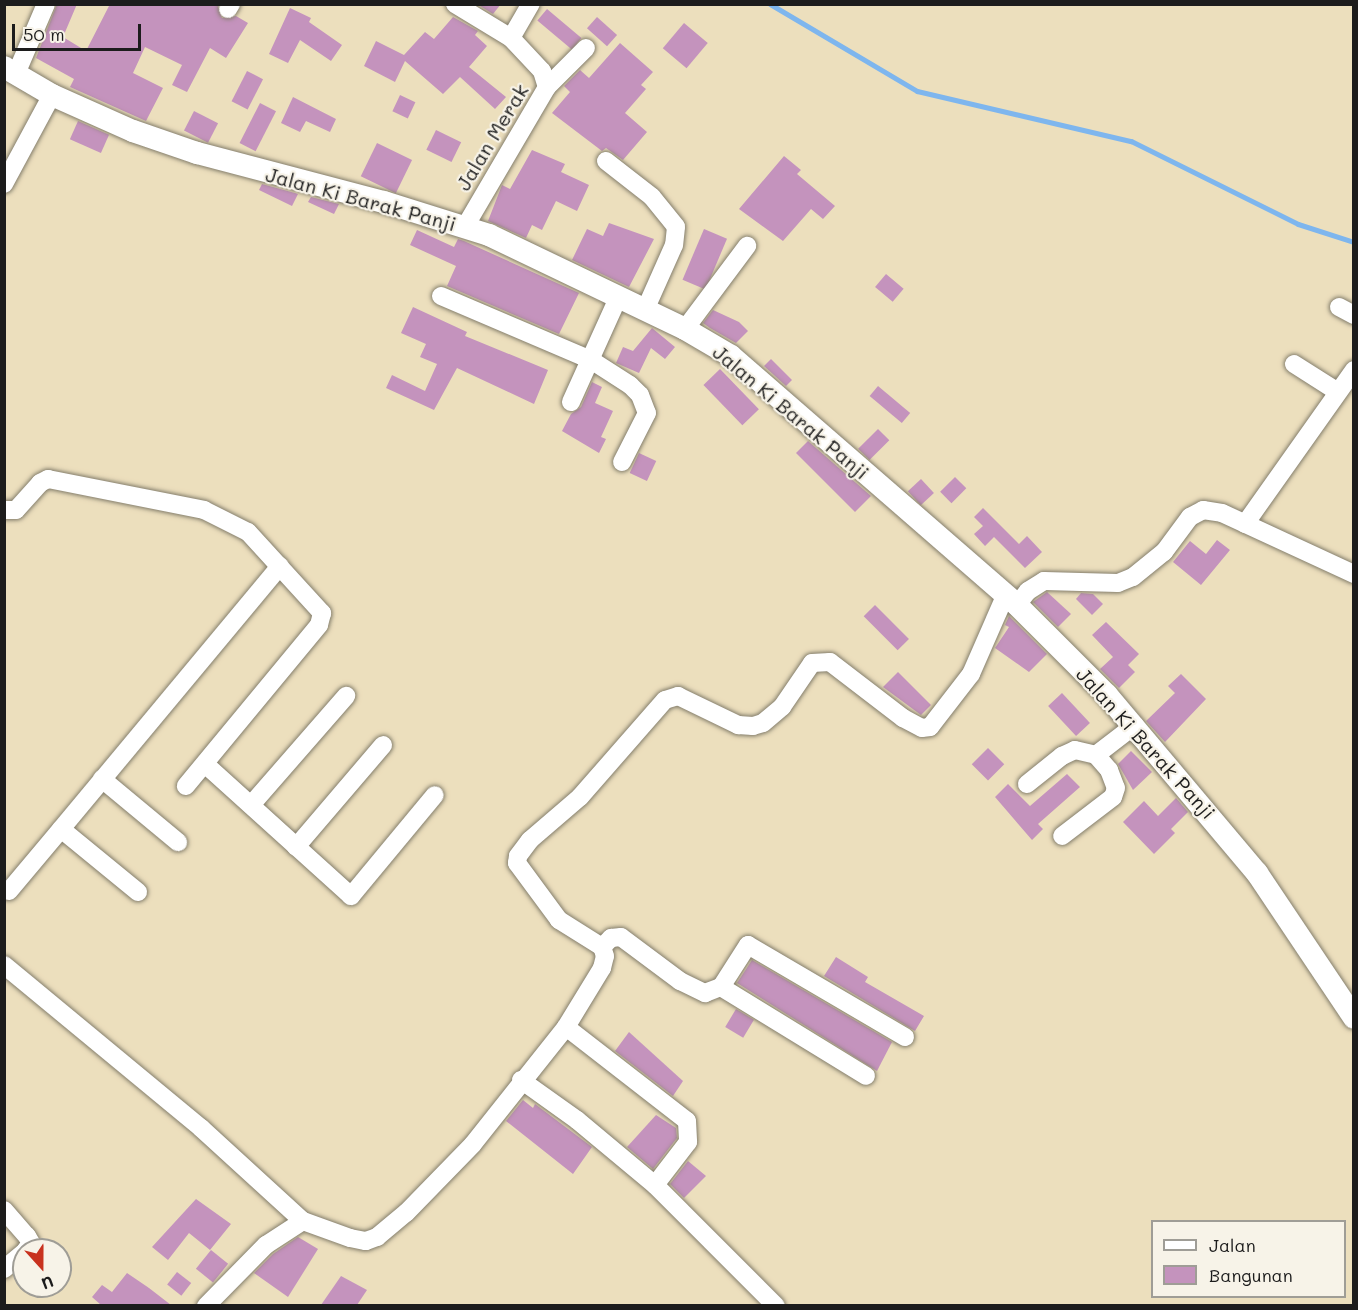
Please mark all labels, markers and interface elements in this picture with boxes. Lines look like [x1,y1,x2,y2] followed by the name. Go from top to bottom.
[15,12,144,50] scale bar
[23,22,65,46] text: 50 m
[451,79,533,195] street label: Jalan Merak
[263,162,459,236] street label: Jalan Ki Barak Panji
[708,340,874,484] street label: Jalan Ki Barak Panji
[1071,662,1221,824] street label: Jalan Ki Barak Panji
[1151,1220,1346,1298] legend
[1209,1233,1256,1257] text: Jalan
[12,1238,72,1298] north arrow
[1209,1263,1293,1287] text: Bangunan
[39,1272,57,1295] text: U

